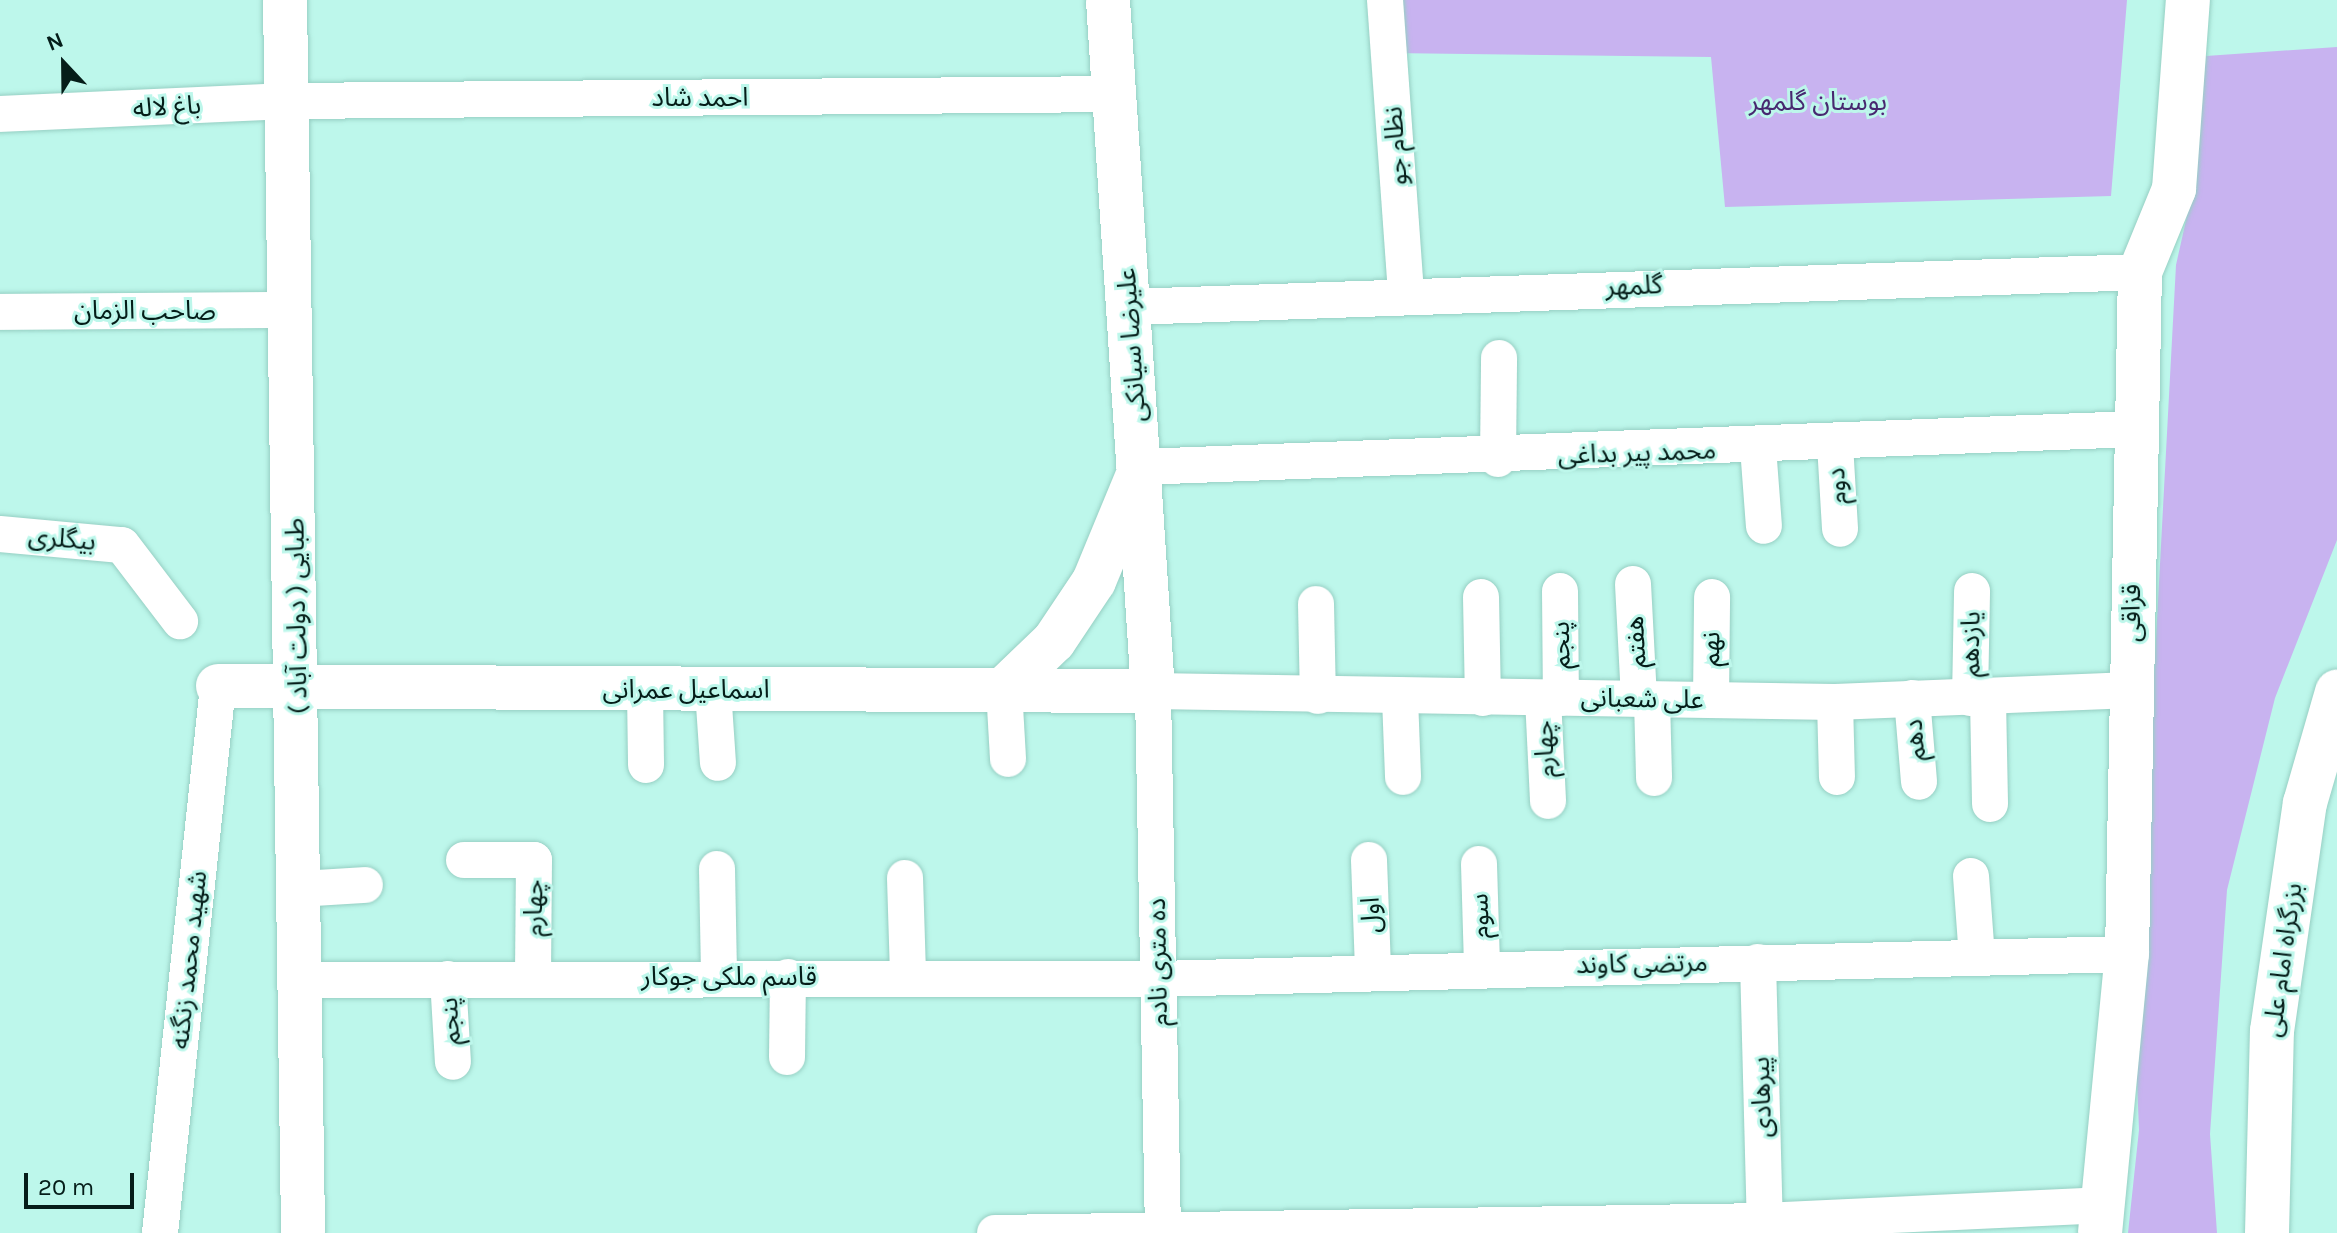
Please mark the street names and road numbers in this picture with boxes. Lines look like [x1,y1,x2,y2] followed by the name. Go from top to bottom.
[652,82,748,114] street label: احمد شاد
[132,90,202,124] street label: باغ لاله
[1378,105,1414,187] street label: نظام جو
[1111,267,1153,423] street label: علیرضا سیانکی
[1605,269,1663,303] street label: گلمهر
[74,295,216,327] street label: صاحب الزمان
[1557,435,1717,471] street label: محمد پیر بداغی
[1820,467,1854,505] street label: دوم
[280,518,314,714] street label: طبایی ( دولت آباد )
[27,521,97,557] street label: بیگلری
[2116,584,2148,642] street label: قزاقی
[1955,611,1987,677] street label: یازدهم
[1619,615,1653,669] street label: هفتم
[1545,621,1577,669] street label: پنجم
[1695,631,1727,667] street label: نهم
[602,674,770,706] street label: اسماعیل عمرانی
[1580,682,1704,716] street label: علی شعبانی
[1898,718,1932,762] street label: دهم
[1528,720,1562,778] street label: چهارم
[164,869,214,1051] street label: شهید محمد زنگنه
[518,879,550,937] street label: چهارم
[2257,881,2309,1039] street label: بزرگراه امام علی
[1464,893,1496,939] street label: سوم
[1355,897,1387,933] street label: اول
[1141,898,1175,1026] street label: ده متری نادم
[1576,947,1708,981] street label: مرتضی کاوند
[641,961,817,993] street label: قاسم ملکی جوکار
[433,996,467,1046] street label: پنجم
[1745,1056,1779,1138] street label: پیرهادی

